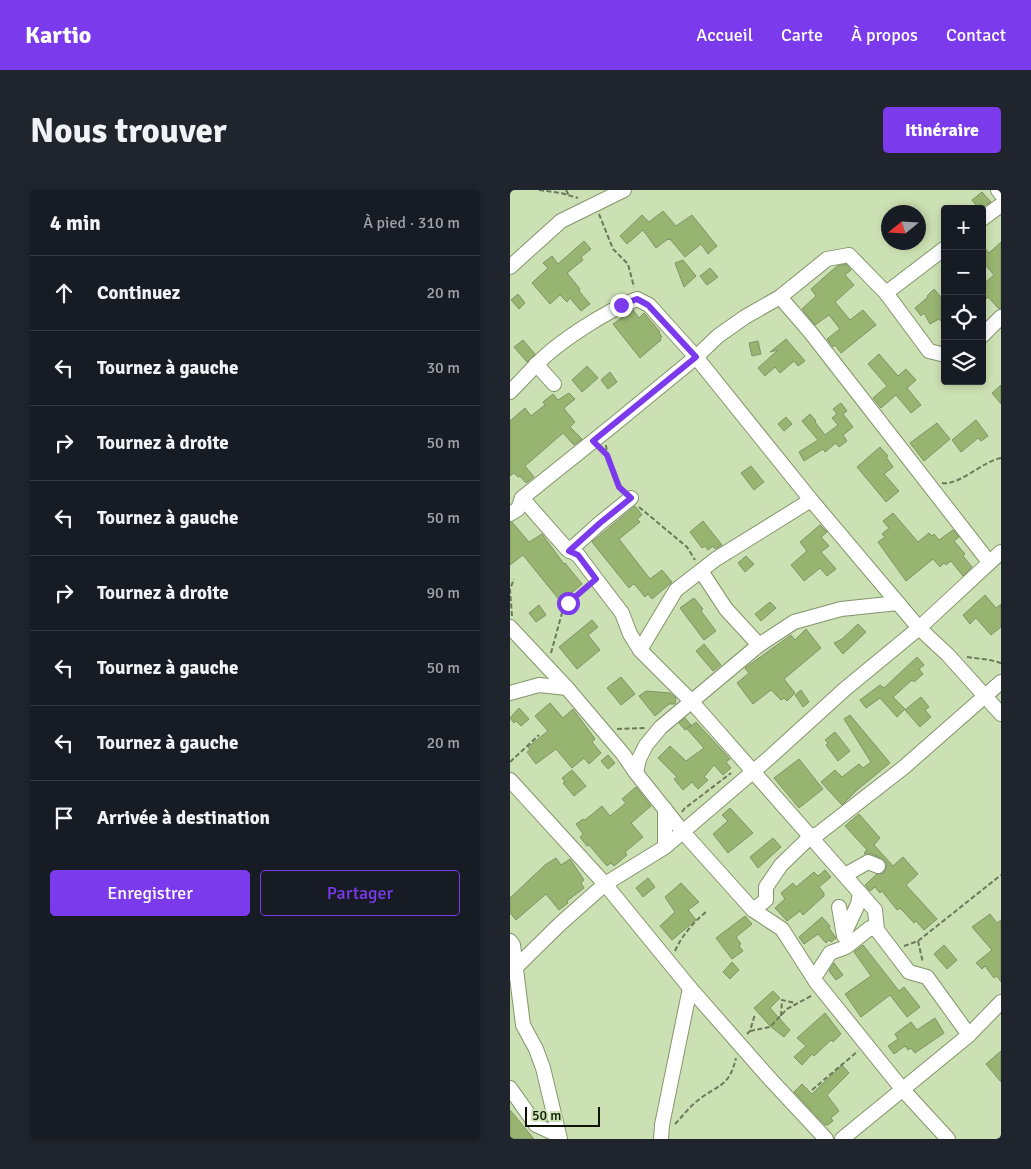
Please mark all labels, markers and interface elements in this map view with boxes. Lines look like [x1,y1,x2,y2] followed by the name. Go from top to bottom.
[25,20,91,50] text: Kartio
[696,24,753,46] text: Accueil
[781,24,823,46] text: Carte
[851,24,918,46] text: À propos
[946,24,1006,46] text: Contact
[883,107,1001,153] button: Itinéraire
[30,109,227,152] text: Nous trouver
[881,205,926,250] north arrow
[941,205,986,385] map controls
[941,205,986,250] button: +
[50,210,101,236] text: 4 min
[363,213,460,233] text: À pied · 310 m
[941,250,986,295] button: −
[50,279,78,307] icon: ahead
[97,281,180,305] text: Continuez
[426,283,460,303] text: 20 m
[610,294,633,317] route end
[941,295,986,340] button: locate
[941,340,986,385] button: layers
[50,354,78,382] icon: left
[97,356,238,380] text: Tournez à gauche
[426,358,460,378] text: 30 m
[50,429,78,457] icon: right
[97,431,229,455] text: Tournez à droite
[426,433,460,453] text: 50 m
[50,504,78,532] icon: left
[97,506,238,530] text: Tournez à gauche
[426,508,460,528] text: 50 m
[50,579,78,607] icon: right
[97,581,229,605] text: Tournez à droite
[426,583,460,603] text: 90 m
[557,592,580,615] route start
[50,654,78,682] icon: left
[97,656,238,680] text: Tournez à gauche
[426,658,460,678] text: 50 m
[50,729,78,757] icon: left
[97,731,238,755] text: Tournez à gauche
[426,733,460,753] text: 20 m
[50,804,78,832] icon: arrive
[97,806,270,830] text: Arrivée à destination
[50,870,250,916] button: Enregistrer
[260,870,460,916] button: Partager
[525,1104,600,1127] scale bar
[532,1107,561,1124] text: 50 m

